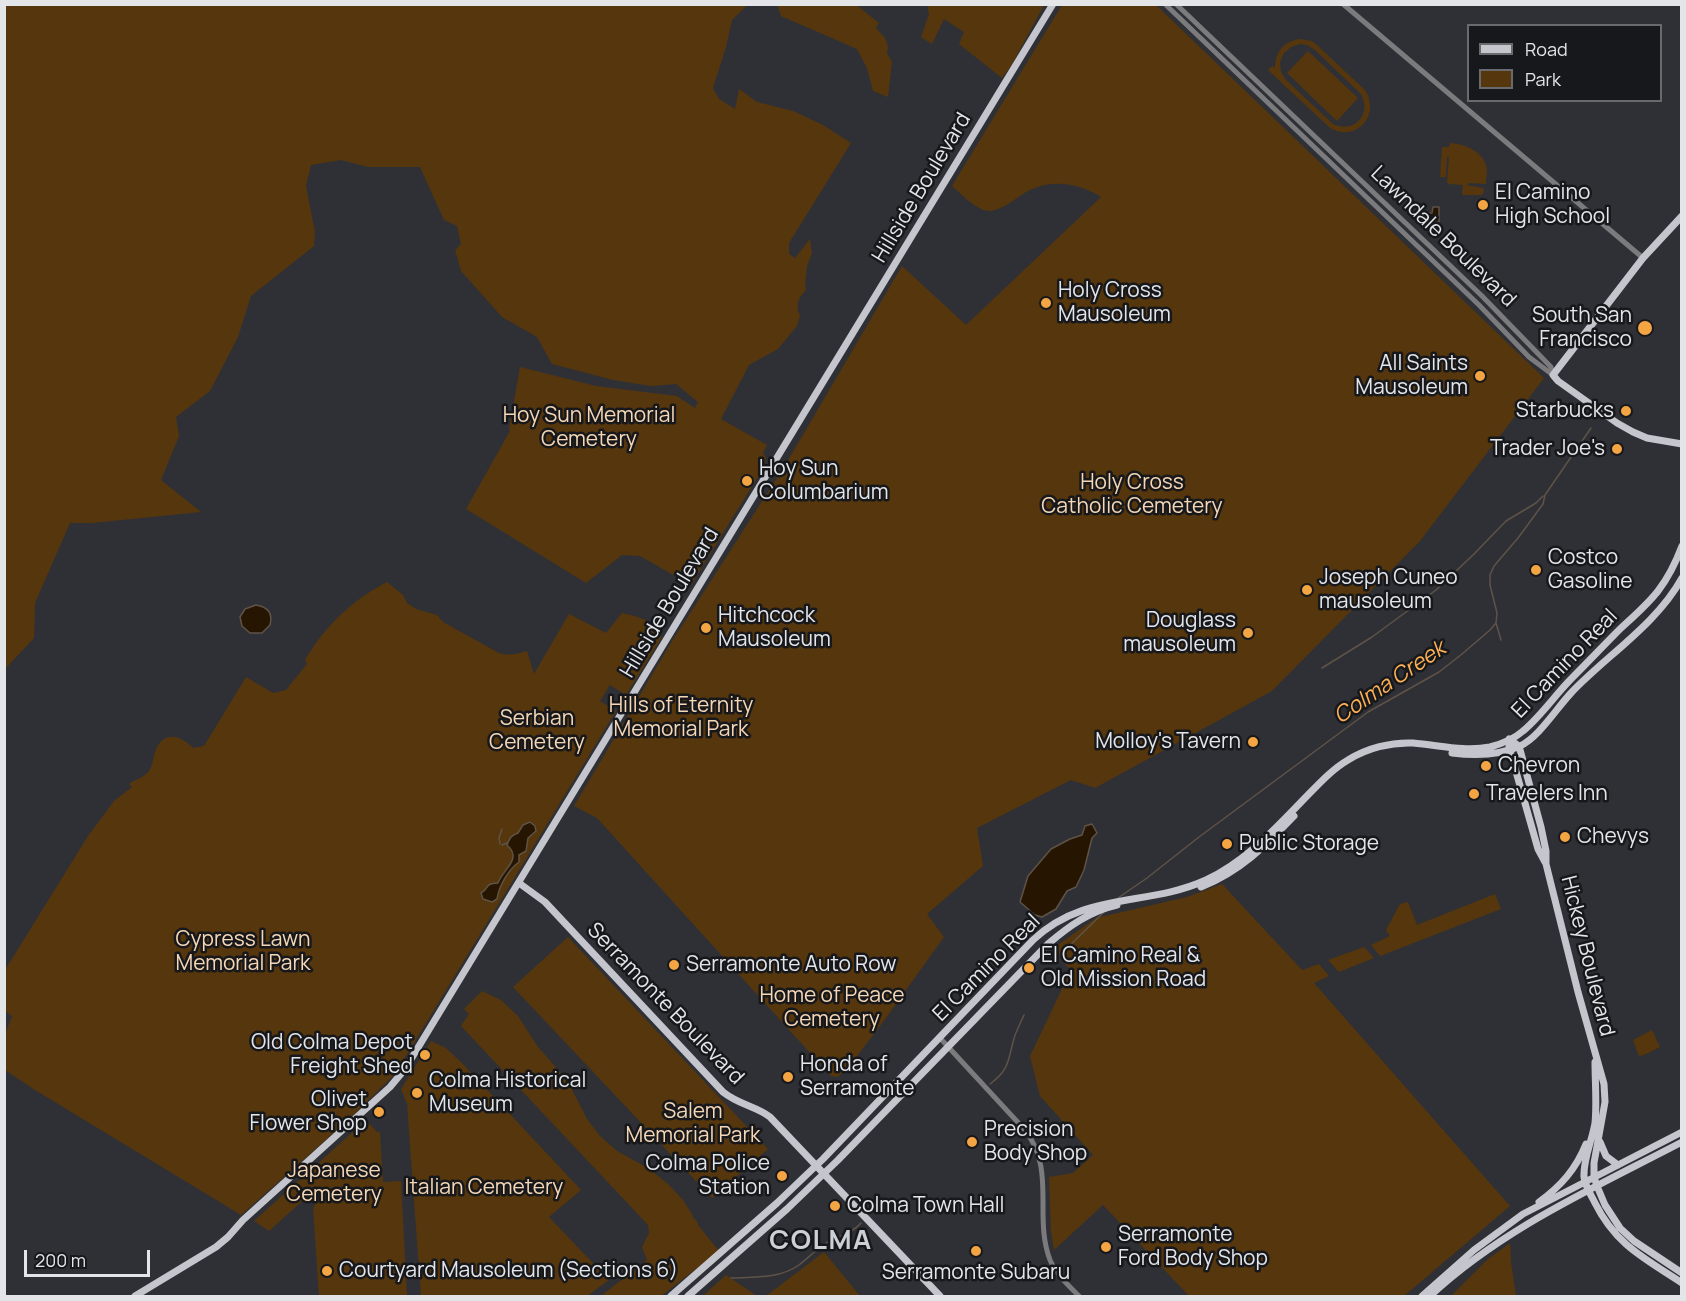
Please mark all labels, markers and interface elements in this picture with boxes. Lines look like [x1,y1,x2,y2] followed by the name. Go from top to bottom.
[1467,24,1662,102] legend
[1525,37,1568,61] text: Road
[1525,67,1561,91] text: Park
[867,109,977,267] street label: Hillside Boulevard
[1365,161,1521,313] street label: Lawndale Boulevard
[1495,180,1610,230] place label: El Camino High School
[1476,198,1490,212] marker: El Camino High School
[1058,278,1171,328] place label: Holy Cross Mausoleum
[1039,296,1053,310] marker: Holy Cross Mausoleum
[1532,303,1632,353] place label: South San Francisco
[1636,319,1654,337] marker: South San Francisco
[1355,351,1468,401] place label: All Saints Mausoleum
[1473,369,1487,383] marker: All Saints Mausoleum
[1516,398,1614,424] place label: Starbucks
[503,403,675,453] park label: Hoy Sun Memorial Cemetery
[1619,404,1633,418] marker: Starbucks
[1490,436,1605,462] place label: Trader Joe's
[1610,442,1624,456] marker: Trader Joe's
[759,456,888,506] place label: Hoy Sun Columbarium
[1041,470,1223,520] park label: Holy Cross Catholic Cemetery
[740,474,754,488] marker: Hoy Sun Columbarium
[615,524,725,682] street label: Hillside Boulevard
[1548,545,1632,595] place label: Costco Gasoline
[1529,563,1543,577] marker: Costco Gasoline
[1319,565,1458,615] place label: Joseph Cuneo mausoleum
[1300,583,1314,597] marker: Joseph Cuneo mausoleum
[718,603,831,653] place label: Hitchcock Mausoleum
[1507,604,1623,724] street label: El Camino Real
[1123,608,1236,658] place label: Douglass mausoleum
[699,621,713,635] marker: Hitchcock Mausoleum
[1241,626,1255,640] marker: Douglass mausoleum
[1329,636,1451,730] water label: Colma Creek
[609,693,753,743] park label: Hills of Eternity Memorial Park
[489,706,585,756] park label: Serbian Cemetery
[1095,729,1241,755] place label: Molloy's Tavern
[1246,735,1260,749] marker: Molloy's Tavern
[1498,753,1580,779] place label: Chevron
[1479,759,1493,773] marker: Chevron
[1486,781,1608,807] place label: Travelers Inn
[1467,787,1481,801] marker: Travelers Inn
[1577,824,1649,850] place label: Chevys
[1558,830,1572,844] marker: Chevys
[1239,831,1379,857] place label: Public Storage
[1220,837,1234,851] marker: Public Storage
[1555,873,1619,1039] street label: Hickey Boulevard
[928,909,1046,1027] street label: El Camino Real
[581,918,749,1090] street label: Serramonte Boulevard
[176,927,310,977] park label: Cypress Lawn Memorial Park
[1041,943,1206,993] place label: El Camino Real & Old Mission Road
[686,952,896,978] place label: Serramonte Auto Row
[667,958,681,972] marker: Serramonte Auto Row
[1022,961,1036,975] marker: El Camino Real & Old Mission Road
[759,983,905,1033] park label: Home of Peace Cemetery
[251,1030,413,1080] place label: Old Colma Depot Freight Shed
[418,1048,432,1062] marker: Old Colma Depot Freight Shed
[800,1052,915,1102] place label: Honda of Serramonte
[429,1068,586,1118] place label: Colma Historical Museum
[781,1070,795,1084] marker: Honda of Serramonte
[410,1086,424,1100] marker: Colma Historical Museum
[250,1087,367,1137] place label: Olivet Flower Shop
[626,1099,760,1149] park label: Salem Memorial Park
[372,1105,386,1119] marker: Olivet Flower Shop
[984,1117,1087,1167] place label: Precision Body Shop
[965,1135,979,1149] marker: Precision Body Shop
[646,1151,770,1201] place label: Colma Police Station
[286,1158,382,1208] park label: Japanese Cemetery
[775,1169,789,1183] marker: Colma Police Station
[405,1175,563,1201] park label: Italian Cemetery
[847,1193,1005,1219] place label: Colma Town Hall
[828,1199,842,1213] marker: Colma Town Hall
[1118,1222,1268,1272] place label: Serramonte Ford Body Shop
[769,1225,873,1257] district label: COLMA
[27,1238,153,1276] scale bar
[1099,1240,1113,1254] marker: Serramonte Ford Body Shop
[969,1244,983,1258] marker: Serramonte Subaru
[35,1248,86,1272] text: 200 m
[339,1258,678,1284] place label: Courtyard Mausoleum (Sections 6)
[882,1260,1070,1286] place label: Serramonte Subaru
[320,1264,334,1278] marker: Courtyard Mausoleum (Sections 6)

